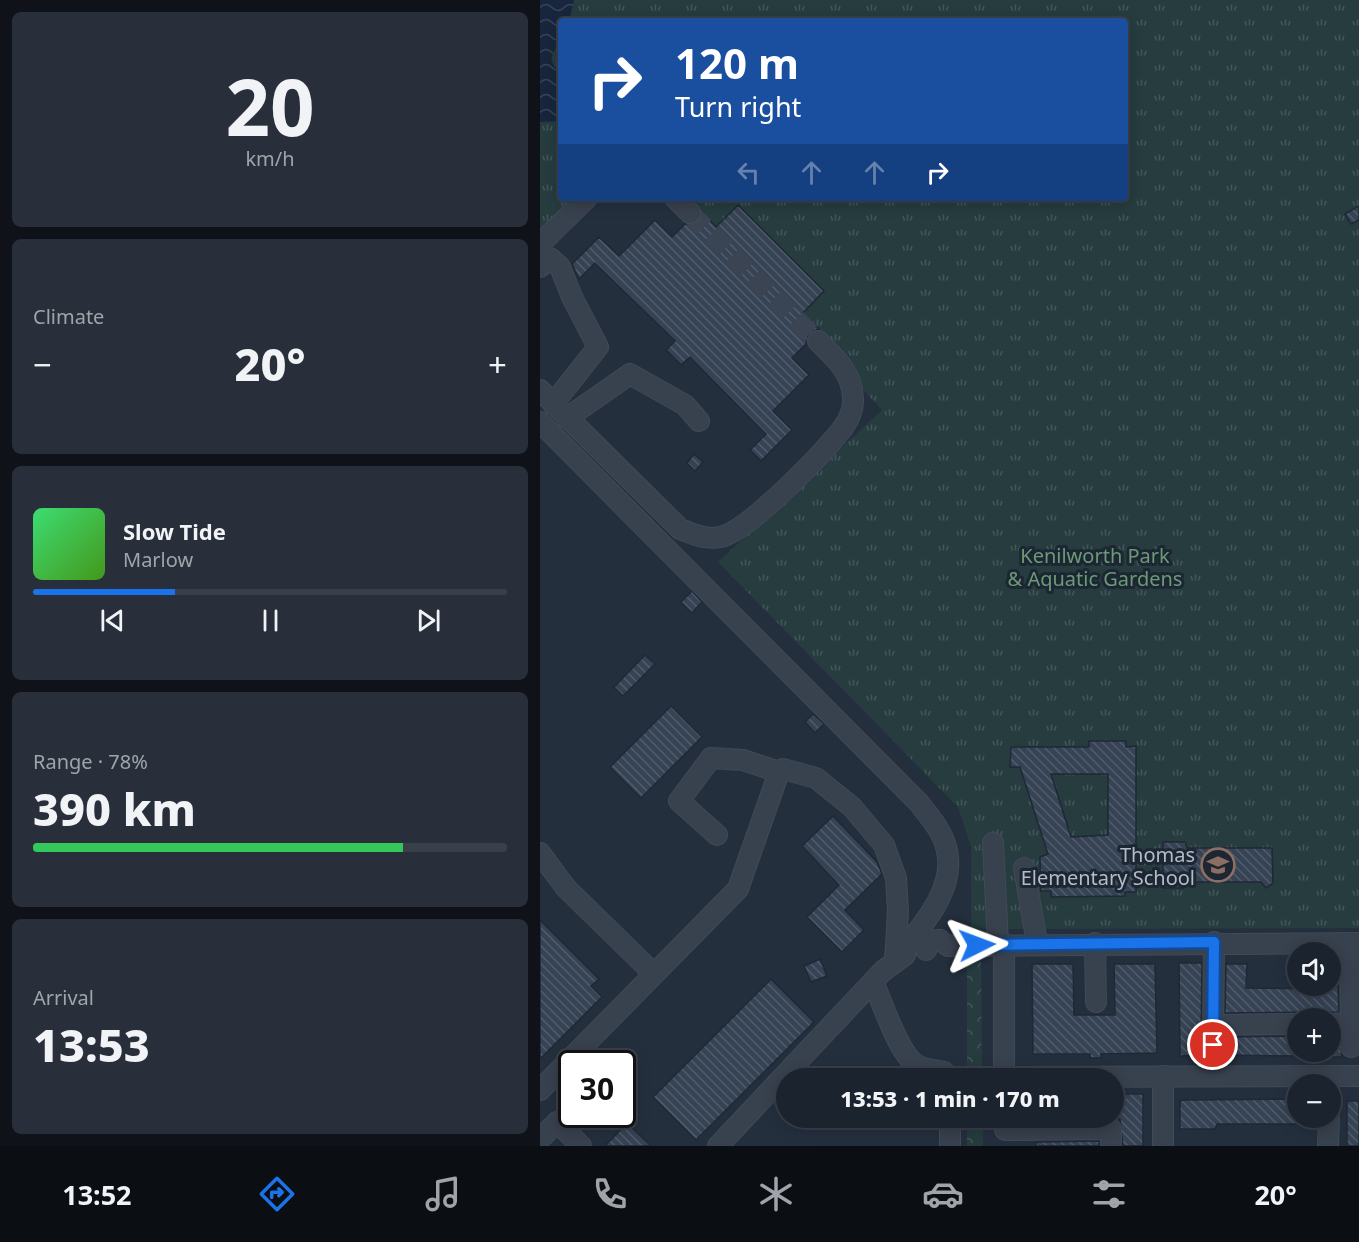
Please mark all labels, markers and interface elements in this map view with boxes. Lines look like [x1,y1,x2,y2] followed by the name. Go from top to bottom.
[675,34,799,91] text: 120 m
[576,42,654,120] icon: right
[225,53,315,159] text: 20
[675,88,801,125] text: Turn right
[245,145,295,172] text: km/h
[732,156,765,189] icon: left
[795,156,828,189] icon: ahead
[858,156,891,189] icon: ahead
[921,156,954,189] icon: right
[33,303,104,330] text: Climate
[234,333,306,394] text: 20°
[33,342,52,387] text: −
[488,342,507,387] text: +
[123,516,226,546] text: Slow Tide
[1008,542,1182,592] park label: Kenilworth Park & Aquatic Gardens
[123,546,193,573] text: Marlow
[96,604,129,637] icon: previous
[254,604,287,637] icon: pause
[412,604,445,637] icon: next
[33,748,148,775] text: Range · 78%
[33,778,196,839] text: 390 km
[1021,841,1195,891] place label: Thomas Elementary School
[1200,847,1236,883] school or university icon: Thomas Elementary School
[945,913,1009,977] position arrow
[1287,942,1341,1128] map controls
[1287,942,1341,996] button: sound
[33,984,94,1011] text: Arrival
[1287,1008,1341,1062] button: +
[33,1014,150,1075] text: 13:53
[1187,1019,1238,1070] pin
[1196,1028,1229,1061] icon: arrive
[558,1050,636,1128] speed limit sign: 30
[1287,1074,1341,1128] button: −
[840,1083,1060,1113] text: 13:53 · 1 min · 170 m
[256,1173,298,1215] icon: directions
[422,1173,464,1215] icon: music
[589,1173,631,1215] icon: phone
[755,1173,797,1215] icon: climate
[922,1173,964,1215] icon: car
[1088,1173,1130,1215] icon: filters
[62,1176,132,1213] text: 13:52
[1254,1176,1297,1213] text: 20°

